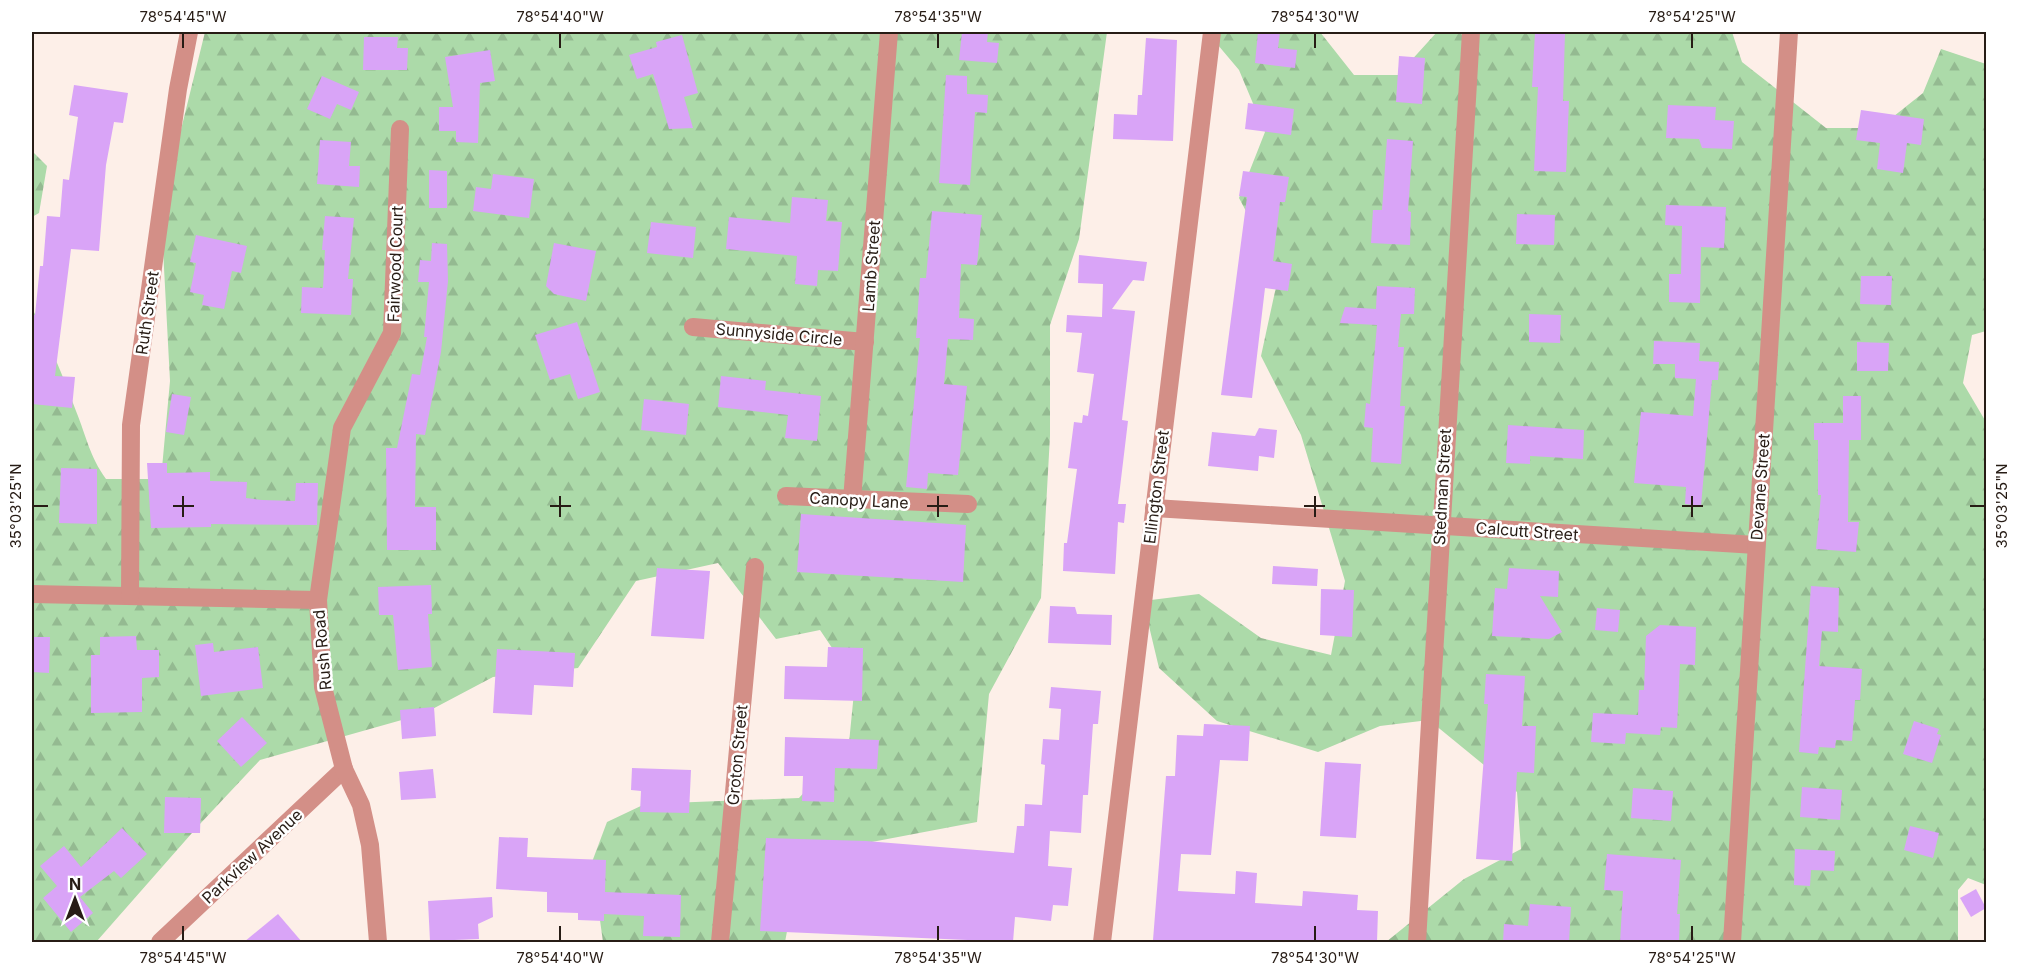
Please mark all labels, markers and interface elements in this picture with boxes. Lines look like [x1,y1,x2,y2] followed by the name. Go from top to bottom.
[139,7,227,26] text: 78°54'45"W
[516,7,604,26] text: 78°54'40"W
[894,7,982,26] text: 78°54'35"W
[1271,7,1359,26] text: 78°54'30"W
[1648,7,1736,26] text: 78°54'25"W
[383,205,407,323] street label: Fairwood Court
[858,220,884,312] street label: Lamb Street
[131,270,163,356] street label: Ruth Street
[715,319,843,349] street label: Sunnyside Circle
[1429,428,1455,546] street label: Stedman Street
[1139,429,1173,545] street label: Ellington Street
[1746,433,1774,541] street label: Devane Street
[6,464,25,549] text: 35°03'25"N
[1992,464,2011,549] text: 35°03'25"N
[809,487,909,513] street label: Canopy Lane
[1475,517,1579,545] street label: Calcutt Street
[309,609,335,691] street label: Rush Road
[723,704,751,806] street label: Groton Street
[198,804,306,908] street label: Parkview Avenue
[45,869,105,929] north arrow
[69,874,81,894] text: N
[139,948,227,967] text: 78°54'45"W
[516,948,604,967] text: 78°54'40"W
[894,948,982,967] text: 78°54'35"W
[1271,948,1359,967] text: 78°54'30"W
[1648,948,1736,967] text: 78°54'25"W

